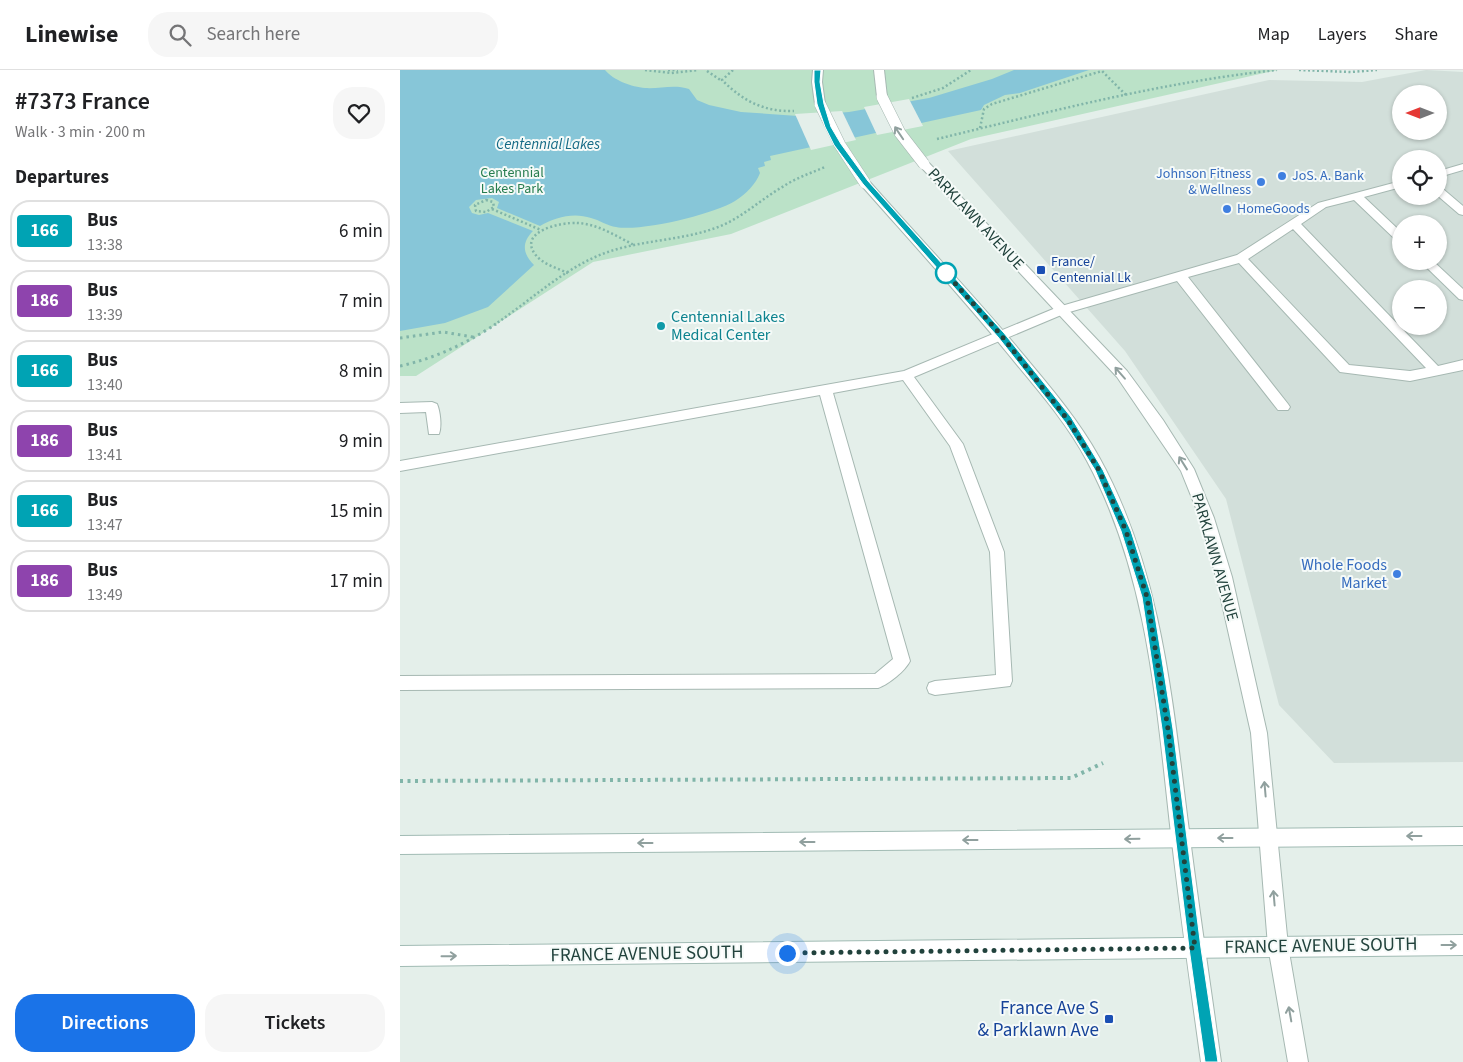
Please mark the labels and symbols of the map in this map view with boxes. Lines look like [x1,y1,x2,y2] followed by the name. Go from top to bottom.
[1392,85,1448,140] north arrow
[894,126,904,140] one-way arrow
[496,134,600,155] water label: Centennial Lakes
[480,163,544,199] park label: Centennial Lakes Park
[923,163,1029,275] street label: PARKLAWN AVENUE
[1156,164,1251,200] place label: Johnson Fitness & Wellness
[1292,166,1364,186] place label: JoS. A. Bank
[1276,170,1288,182] marker: JoS. A. Bank
[1255,176,1267,188] marker: Johnson Fitness & Wellness
[1237,199,1310,219] place label: HomeGoods
[1221,203,1233,215] marker: HomeGoods
[1051,252,1131,288] place label: France/ Centennial Lk
[935,262,957,284] unlabelled marker
[1035,264,1047,276] marker: France/ Centennial Lk
[671,306,785,346] place label: Centennial Lakes Medical Center
[655,320,667,332] marker: Centennial Lakes Medical Center
[1115,367,1126,380] one-way arrow
[1178,456,1188,470] one-way arrow
[1186,490,1244,624] street label: PARKLAWN AVENUE
[1301,554,1388,594] place label: Whole Foods Market
[1391,568,1403,580] marker: Whole Foods Market
[1260,781,1269,797] one-way arrow
[1407,831,1423,841] one-way arrow
[1217,833,1234,843] one-way arrow
[1124,834,1140,844] one-way arrow
[962,836,978,845] one-way arrow
[799,837,816,847] one-way arrow
[637,838,653,848] one-way arrow
[1269,890,1279,906] one-way arrow
[1224,931,1418,961] street label: FRANCE AVENUE SOUTH
[550,939,744,969] street label: FRANCE AVENUE SOUTH
[1441,940,1457,950] one-way arrow
[775,941,800,966] your location
[440,951,456,961] one-way arrow
[977,995,1099,1044] place label: France Ave S & Parklawn Ave
[1284,1006,1294,1022] one-way arrow
[1103,1013,1115,1025] marker: France Ave S & Parklawn Ave

